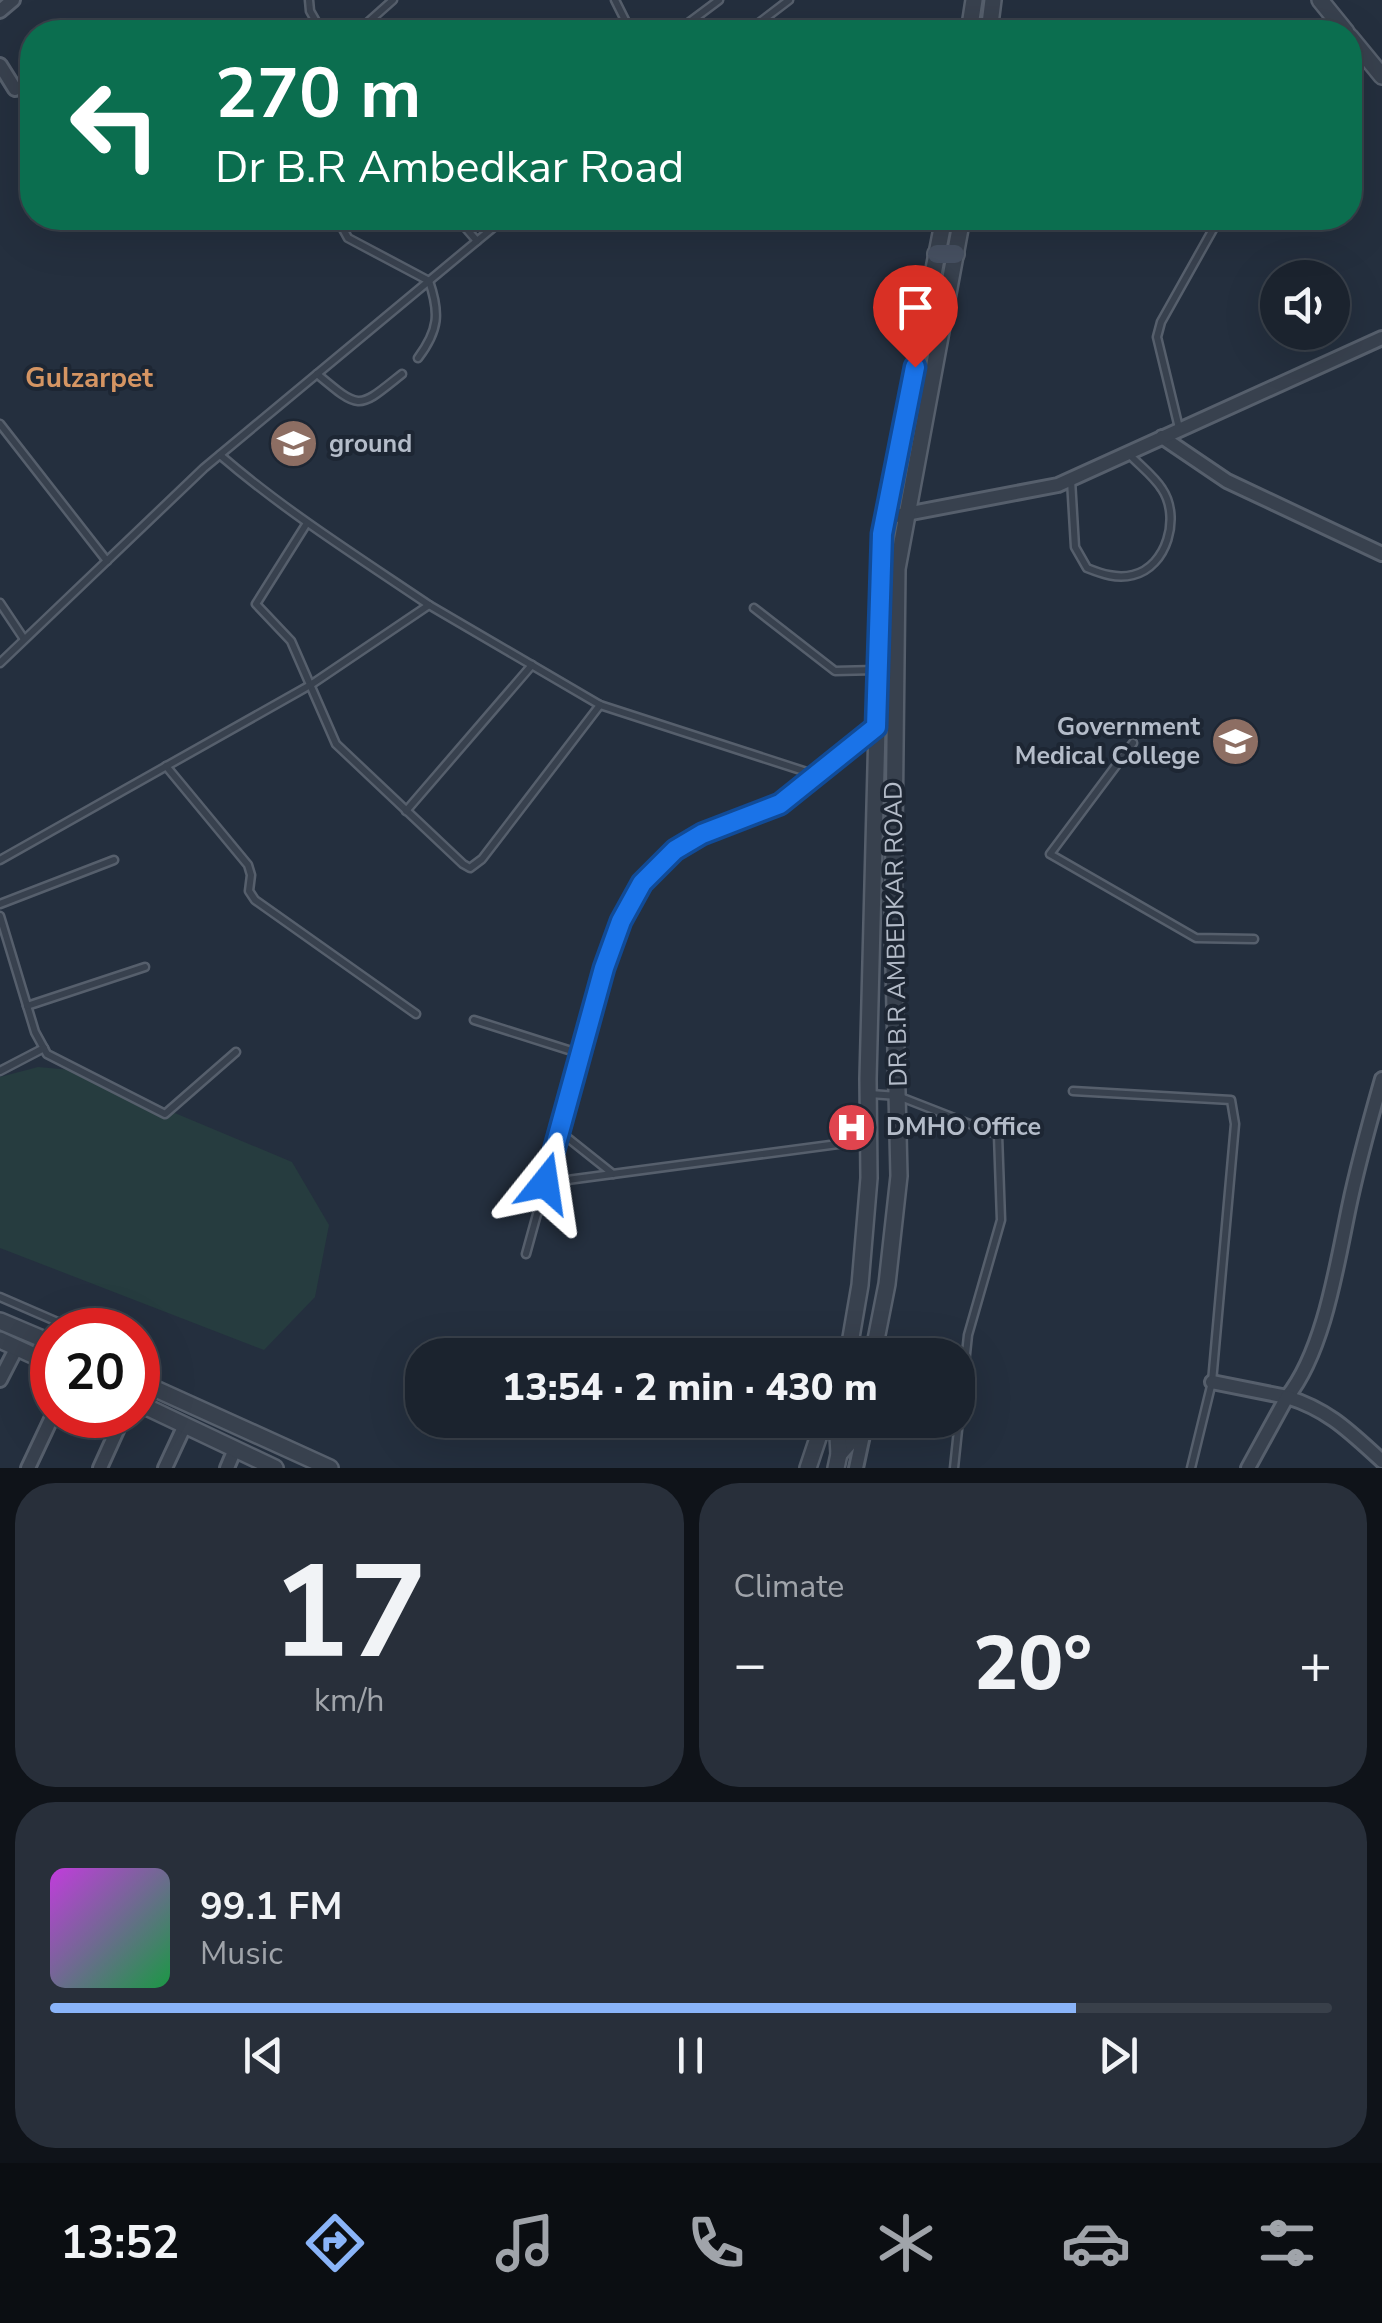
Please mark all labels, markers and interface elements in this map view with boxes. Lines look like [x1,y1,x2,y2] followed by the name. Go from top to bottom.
[215,46,421,142] text: 270 m
[50,60,180,190] icon: left
[215,137,684,198] text: Dr B.R Ambedkar Road
[1260,260,1350,350] map controls
[1260,260,1350,350] button: sound
[873,265,958,368] pin
[888,280,943,335] icon: arrive
[25,359,153,397] district label: Gulzarpet
[268,418,320,470] school or university icon: ground
[329,427,412,461] place label: ground
[1015,710,1200,773] place label: Government Medical College
[1209,715,1261,767] school or university icon: Government Medical College
[876,781,916,1087] street label: DR B.R AMBEDKAR ROAD
[825,1101,877,1153] hospital icon: DMHO Office
[886,1110,1041,1144] place label: DMHO Office
[493,1131,597,1235] position arrow
[30,1308,160,1438] speed limit sign: 20
[502,1362,878,1413] text: 13:54 · 2 min · 430 m
[271,1525,427,1702] text: 17
[734,1565,844,1608] text: Climate
[973,1613,1092,1715] text: 20°
[734,1627,767,1702] text: −
[1299,1627,1332,1702] text: +
[314,1679,385,1722] text: km/h
[200,1881,342,1932] text: 99.1 FM
[200,1932,283,1975] text: Music
[236,2028,291,2083] icon: previous
[663,2028,718,2083] icon: pause
[1091,2028,1146,2083] icon: next
[300,2208,370,2278] icon: directions
[490,2208,560,2278] icon: music
[681,2208,751,2278] icon: phone
[871,2208,941,2278] icon: climate
[1061,2208,1131,2278] icon: car
[1252,2208,1322,2278] icon: filters
[60,2213,179,2274] text: 13:52

